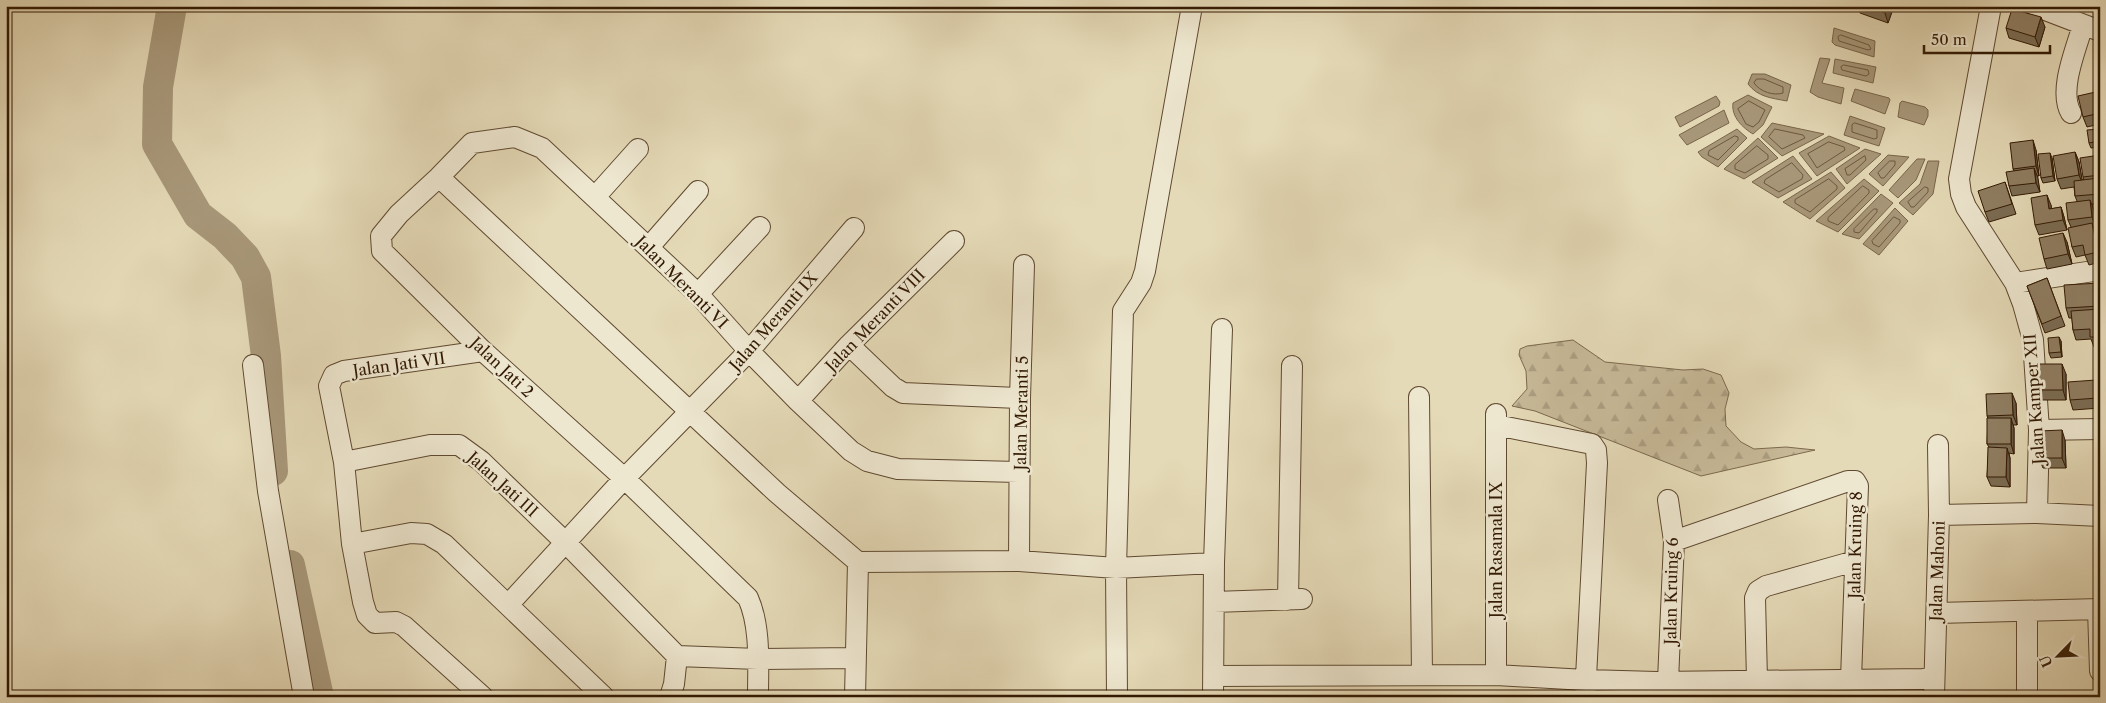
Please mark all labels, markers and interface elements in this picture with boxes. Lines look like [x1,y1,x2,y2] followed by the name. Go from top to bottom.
[1924,22,2050,54] scale bar
[1931,30,1967,49] text: 50 m
[629,229,733,333] street label: Jalan Meranti VI
[819,264,929,378] street label: Jalan Meranti VIII
[723,267,822,377] street label: Jalan Meranti IX
[464,331,538,401] street label: Jalan Jati 2
[2019,333,2049,468] street label: Jalan Kamper XII
[349,348,446,381] street label: Jalan Jati VII
[1010,355,1032,474] street label: Jalan Meranti 5
[461,445,542,521] street label: Jalan Jati III
[1486,482,1506,621] street label: Jalan Rasamala IX
[1844,491,1866,602] street label: Jalan Kruing 8
[1925,520,1949,625] street label: Jalan Mahoni
[1660,537,1682,648] street label: Jalan Kruing 6
[2034,630,2084,680] north arrow
[2035,652,2057,670] text: U

